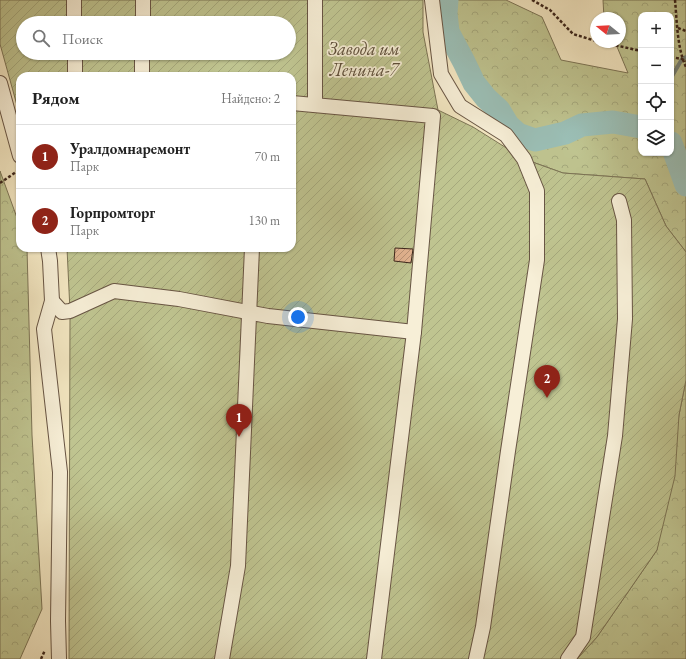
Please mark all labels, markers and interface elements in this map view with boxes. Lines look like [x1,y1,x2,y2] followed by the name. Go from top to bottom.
[590,12,626,48] north arrow
[638,12,674,156] map controls
[638,12,674,48] button: +
[16,16,296,60] search box
[30,27,52,49] icon: search
[62,29,103,48] text: Поиск
[328,37,401,81] park label: Завода им Ленина-7
[638,48,674,84] button: −
[638,84,674,120] button: locate
[32,87,80,109] text: Рядом
[221,90,280,107] text: Найдено: 2
[638,120,674,156] button: layers
[70,139,190,158] text: Уралдомнаремонт
[42,148,48,165] text: 1
[255,148,280,165] text: 70 m
[70,158,99,175] text: Парк
[70,203,155,222] text: Горпромторг
[42,212,48,229] text: 2
[249,212,280,229] text: 130 m
[70,222,99,239] text: Парк
[288,307,308,327] your location
[534,365,560,398] pin: 2
[226,404,252,437] pin: 1

